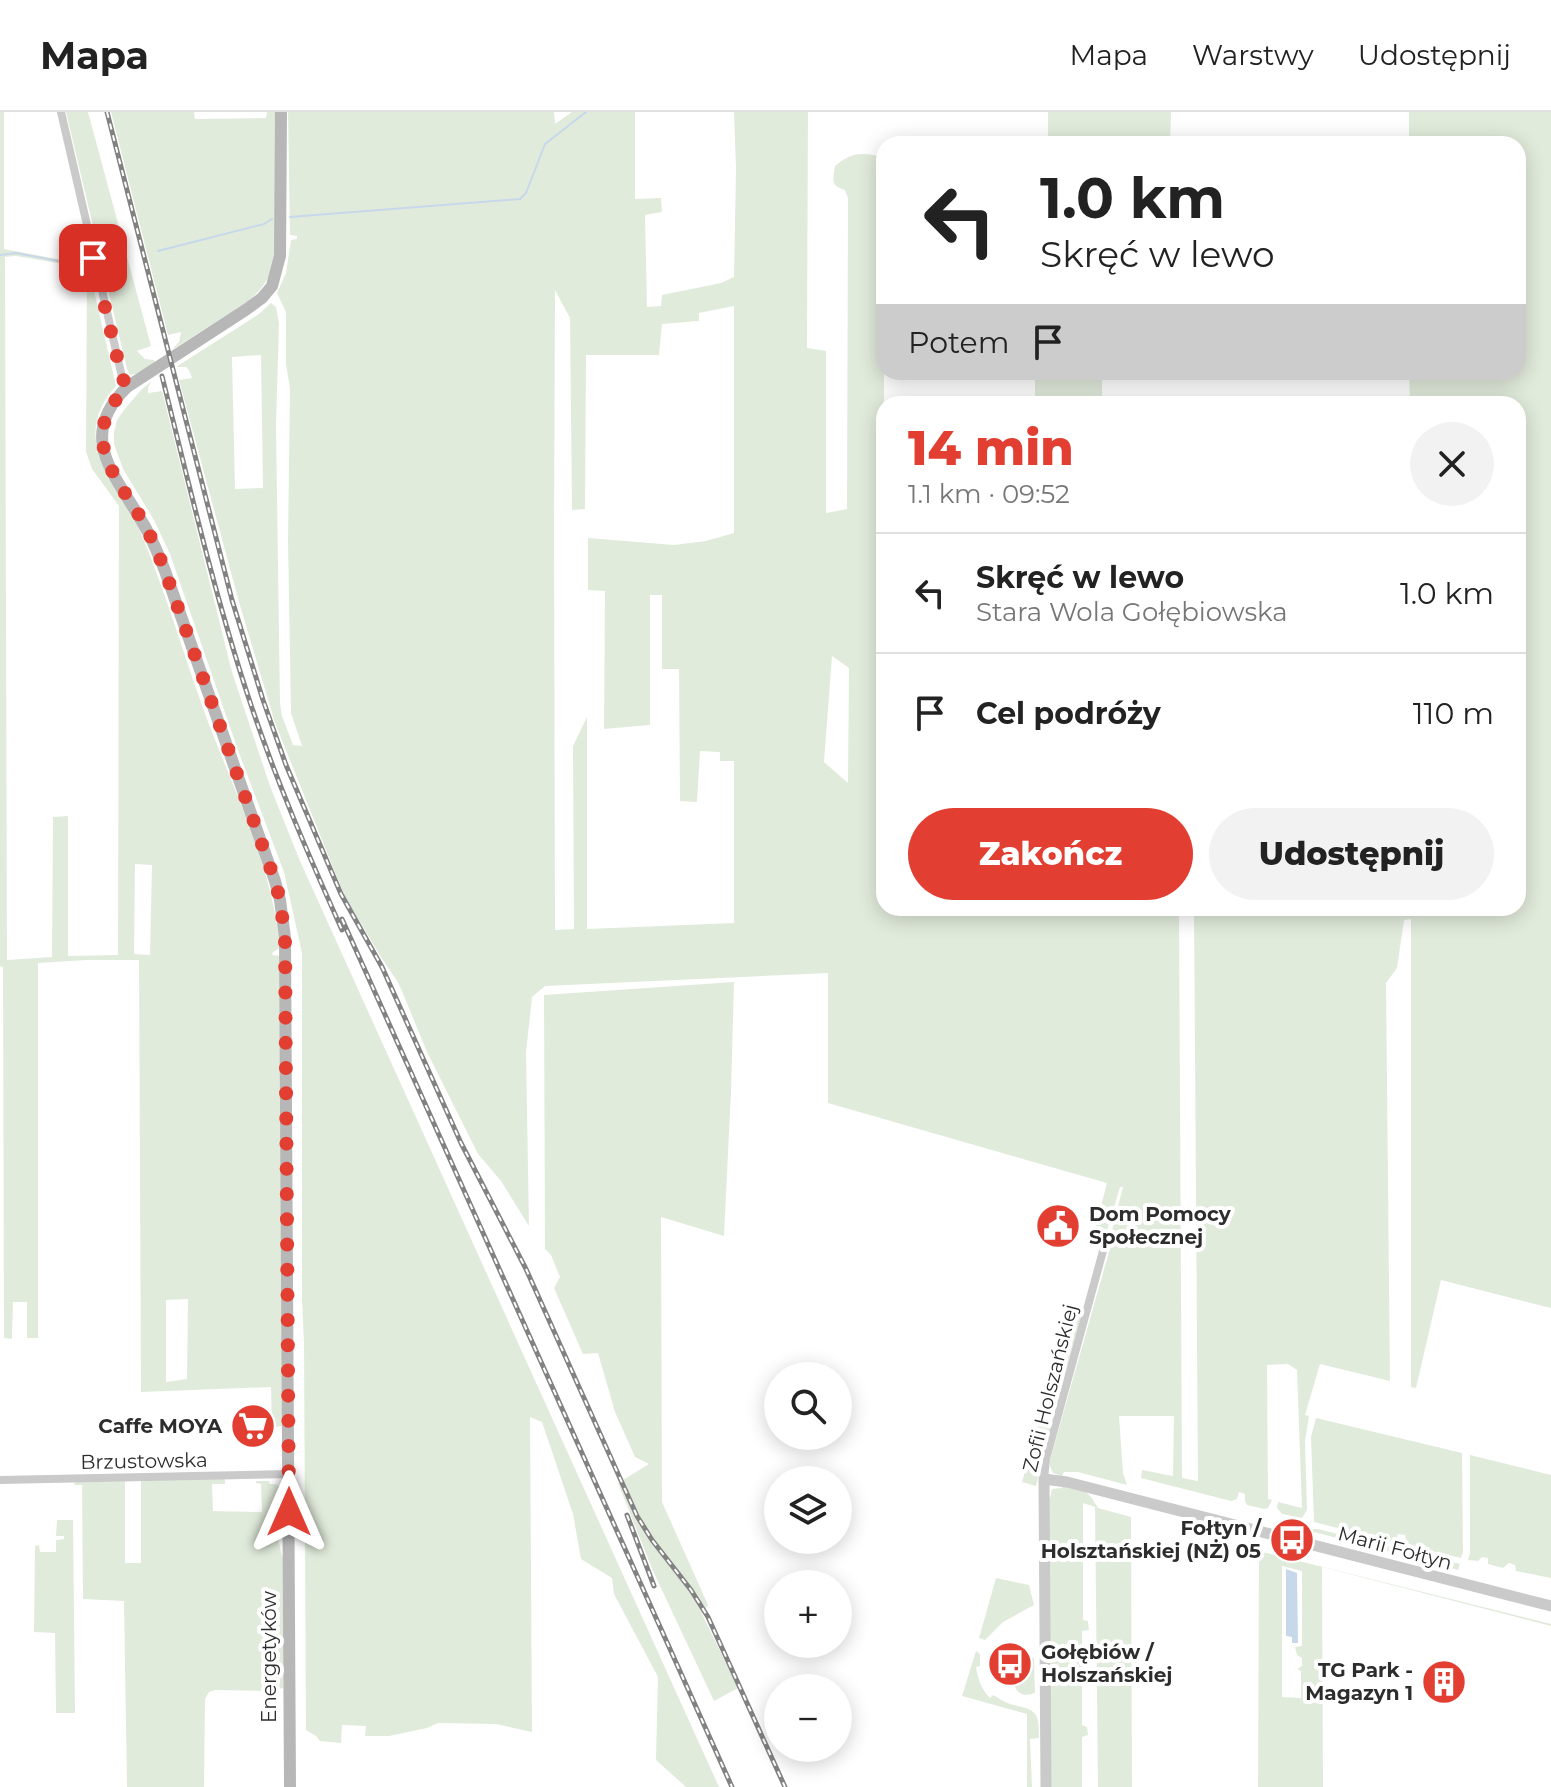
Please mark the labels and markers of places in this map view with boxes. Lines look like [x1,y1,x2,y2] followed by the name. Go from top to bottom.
[59,224,127,292] pin
[1034,1202,1082,1250] public building icon: Dom Pomocy Społecznej
[1089,1202,1232,1249] place label: Dom Pomocy Społecznej
[229,1402,277,1450] supermarket icon: Caffe MOYA
[98,1414,223,1438] place label: Caffe MOYA
[1041,1516,1262,1563] place label: Fołtyn / Holsztańskiej (NŻ) 05
[1268,1516,1316,1564] bus stop icon: Fołtyn / Holsztańskiej (NŻ) 05
[986,1640,1034,1688] bus stop icon: Gołębiów / Holszańskiej
[1041,1640,1172,1687] place label: Gołębiów / Holszańskiej
[1305,1658,1413,1705] place label: TG Park - Magazyn 1
[1420,1658,1468,1706] building icon: TG Park - Magazyn 1

